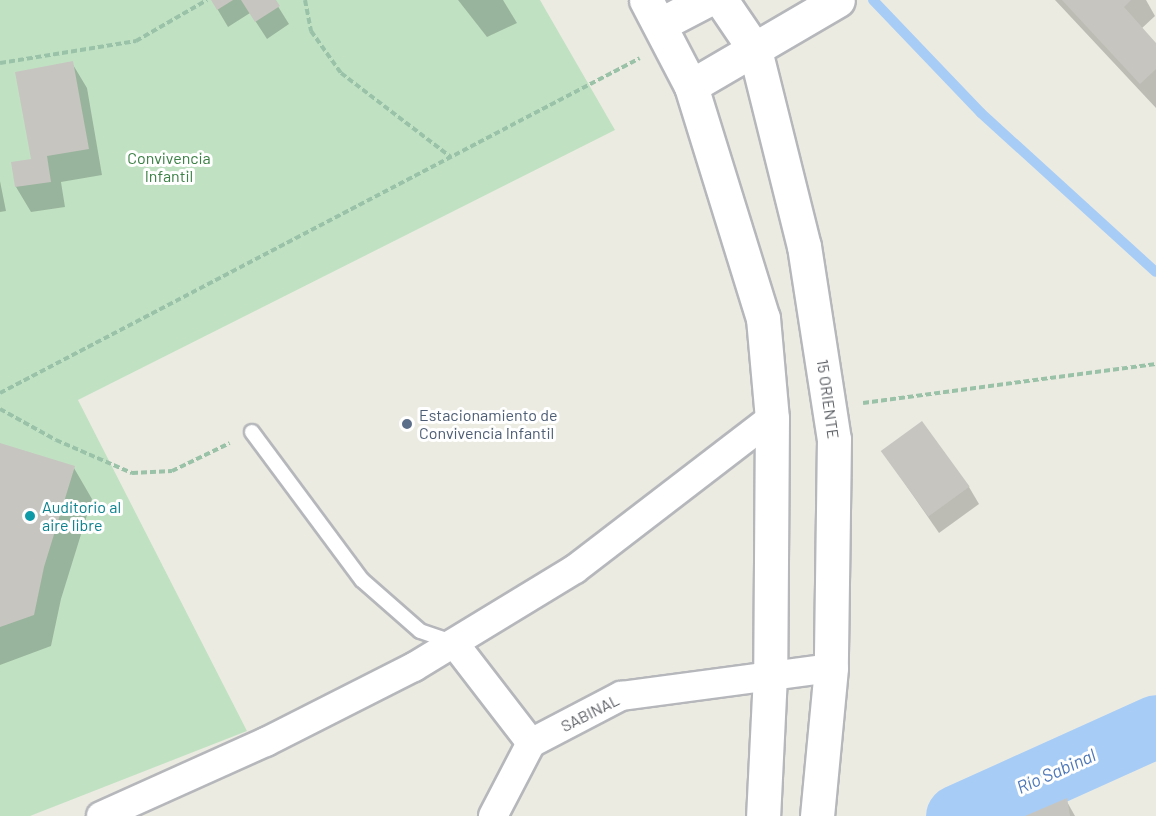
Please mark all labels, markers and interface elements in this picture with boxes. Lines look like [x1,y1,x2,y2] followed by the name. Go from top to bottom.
[127,148,211,186] park label: Convivencia Infantil
[813,358,843,440] street label: 15 ORIENTE
[419,405,558,443] place label: Estacionamiento de Convivencia Infantil
[400,417,414,431] marker: Estacionamiento de Convivencia Infantil
[42,497,121,535] place label: Auditorio al aire libre
[23,509,37,523] marker: Auditorio al aire libre
[558,690,622,736] street label: SABINAL
[1013,744,1099,798] water label: Río Sabinal

